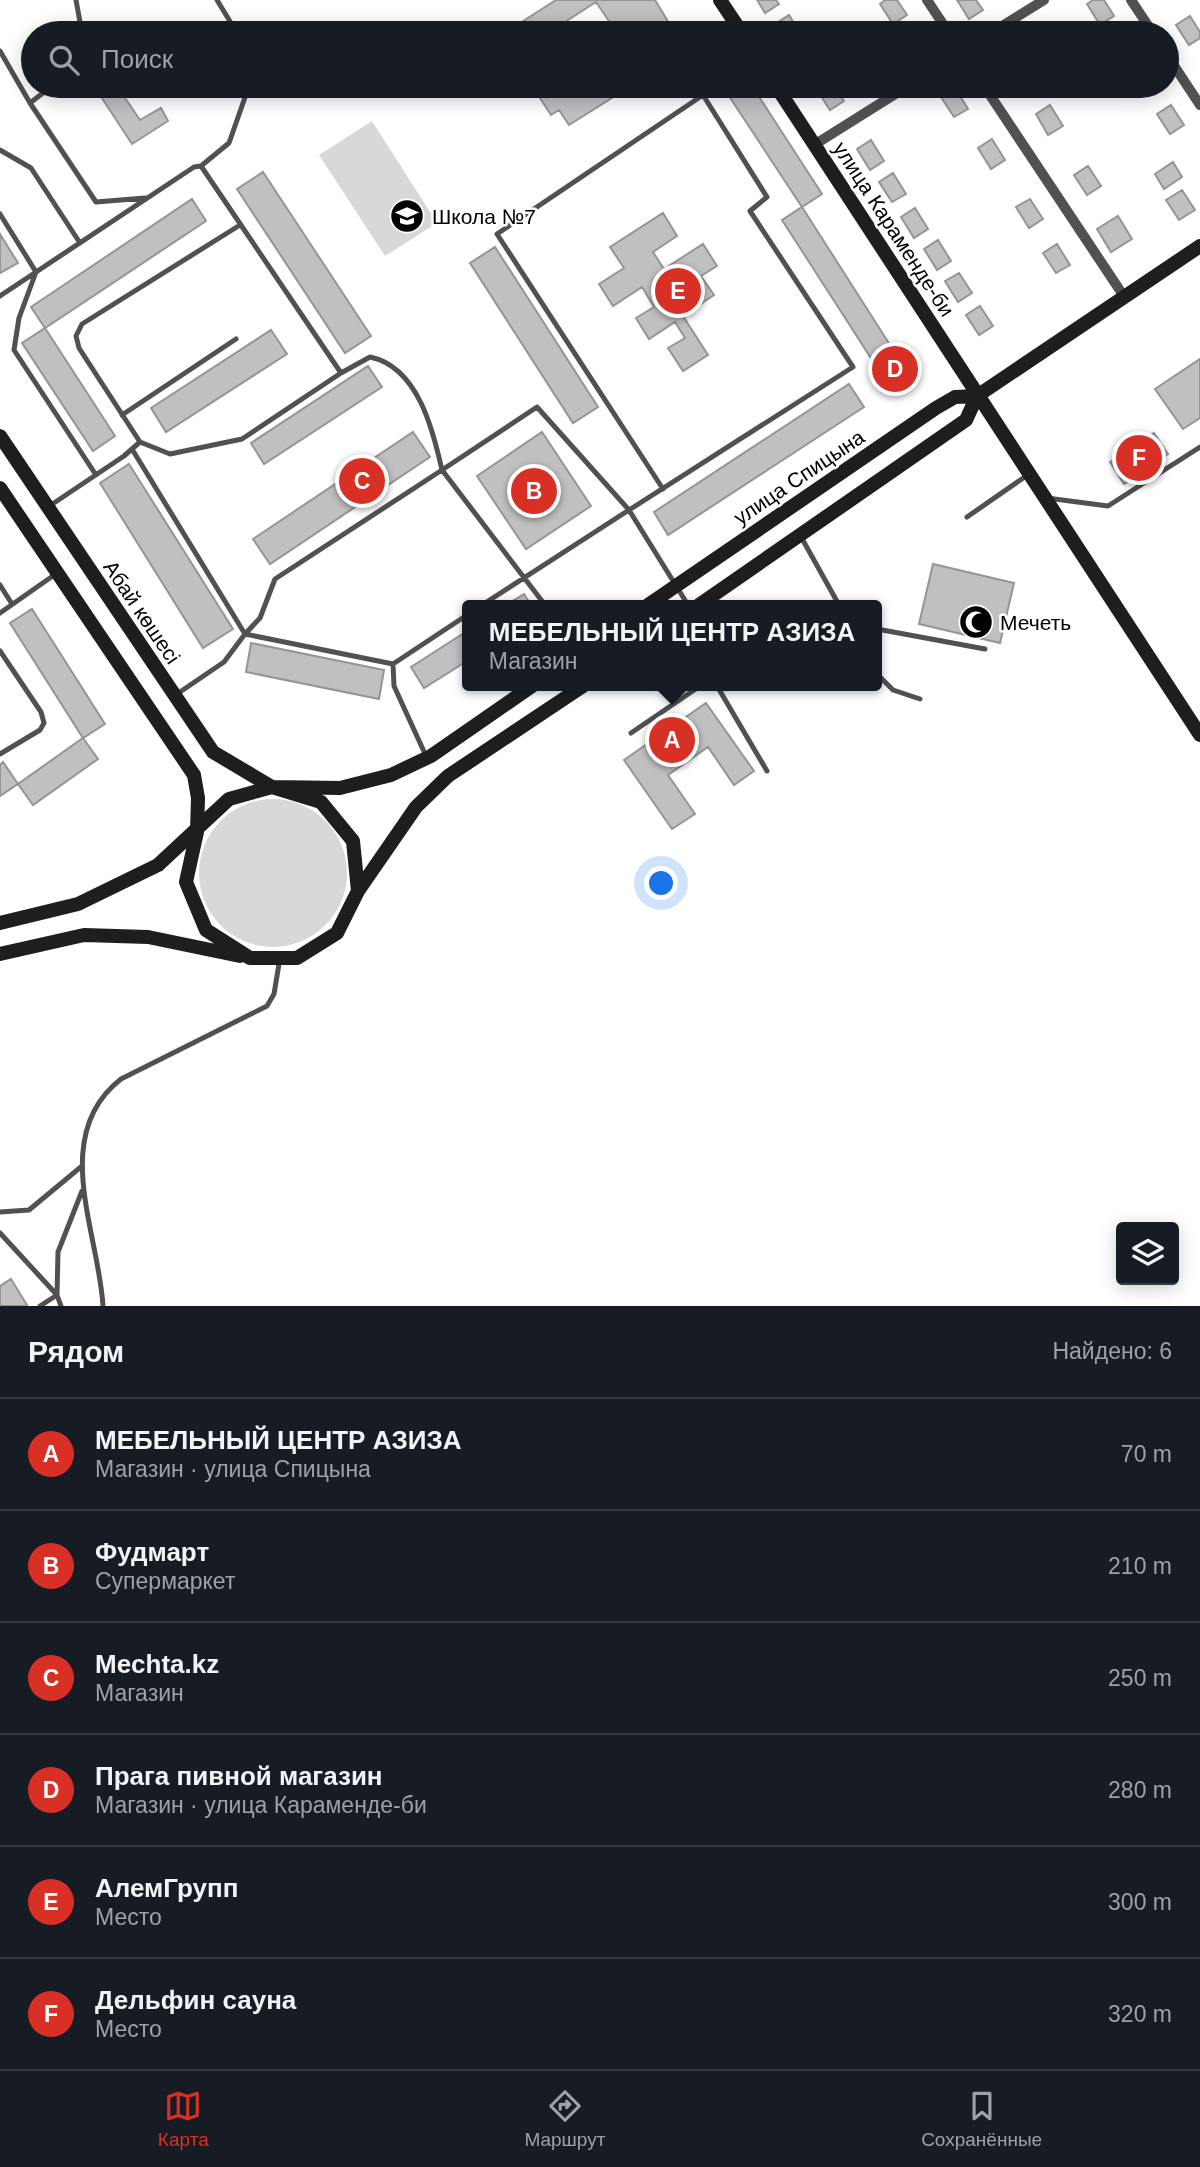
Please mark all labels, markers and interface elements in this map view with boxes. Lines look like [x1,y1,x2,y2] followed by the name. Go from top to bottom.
[21,21,1179,98] search box
[45,41,83,79] icon: search
[101,44,173,74] text: Поиск
[829,138,959,320] street label: улица Караменде-би
[388,197,426,235] school or university icon: Школа №7
[432,205,536,228] place label: Школа №7
[655,265,701,317] pin: E
[872,343,918,395] pin: D
[729,425,869,529] street label: улица Спицына
[1116,432,1162,484] pin: F
[339,455,385,507] pin: C
[511,465,557,517] pin: B
[99,556,185,668] street label: Абай көшесі
[462,600,882,691] popup
[957,603,995,641] mosque icon: Мечеть
[1000,611,1071,634] place label: Мечеть
[489,617,855,647] text: МЕБЕЛЬНЫЙ ЦЕНТР АЗИЗА
[489,648,577,674] text: Магазин
[649,714,695,766] pin: A
[644,866,678,900] your location
[1116,1222,1179,1285] map controls
[1116,1222,1179,1285] button: layers
[28,1335,124,1368] text: Рядом
[1052,1338,1172,1364] text: Найдено: 6
[95,1425,461,1455] text: МЕБЕЛЬНЫЙ ЦЕНТР АЗИЗА
[43,1441,59,1467] text: A
[1121,1441,1172,1467] text: 70 m
[95,1456,371,1482] text: Магазин · улица Спицына
[95,1537,209,1567] text: Фудмарт
[43,1553,59,1579] text: B
[1108,1553,1172,1579] text: 210 m
[95,1568,235,1594] text: Супермаркет
[95,1649,219,1679] text: Mechta.kz
[43,1665,59,1691] text: C
[1108,1665,1172,1691] text: 250 m
[95,1680,184,1706] text: Магазин
[95,1761,383,1791] text: Прага пивной магазин
[43,1777,59,1803] text: D
[1108,1777,1172,1803] text: 280 m
[95,1792,427,1818] text: Магазин · улица Караменде-би
[95,1873,238,1903] text: АлемГрупп
[43,1889,59,1915] text: E
[1108,1889,1172,1915] text: 300 m
[95,1904,162,1930] text: Место
[95,1985,296,2015] text: Дельфин сауна
[44,2001,58,2027] text: F
[1108,2001,1172,2027] text: 320 m
[95,2016,162,2042] text: Место
[158,2087,209,2151] tab: Карта
[524,2087,605,2151] tab: Маршрут
[921,2087,1042,2151] tab: Сохранённые

